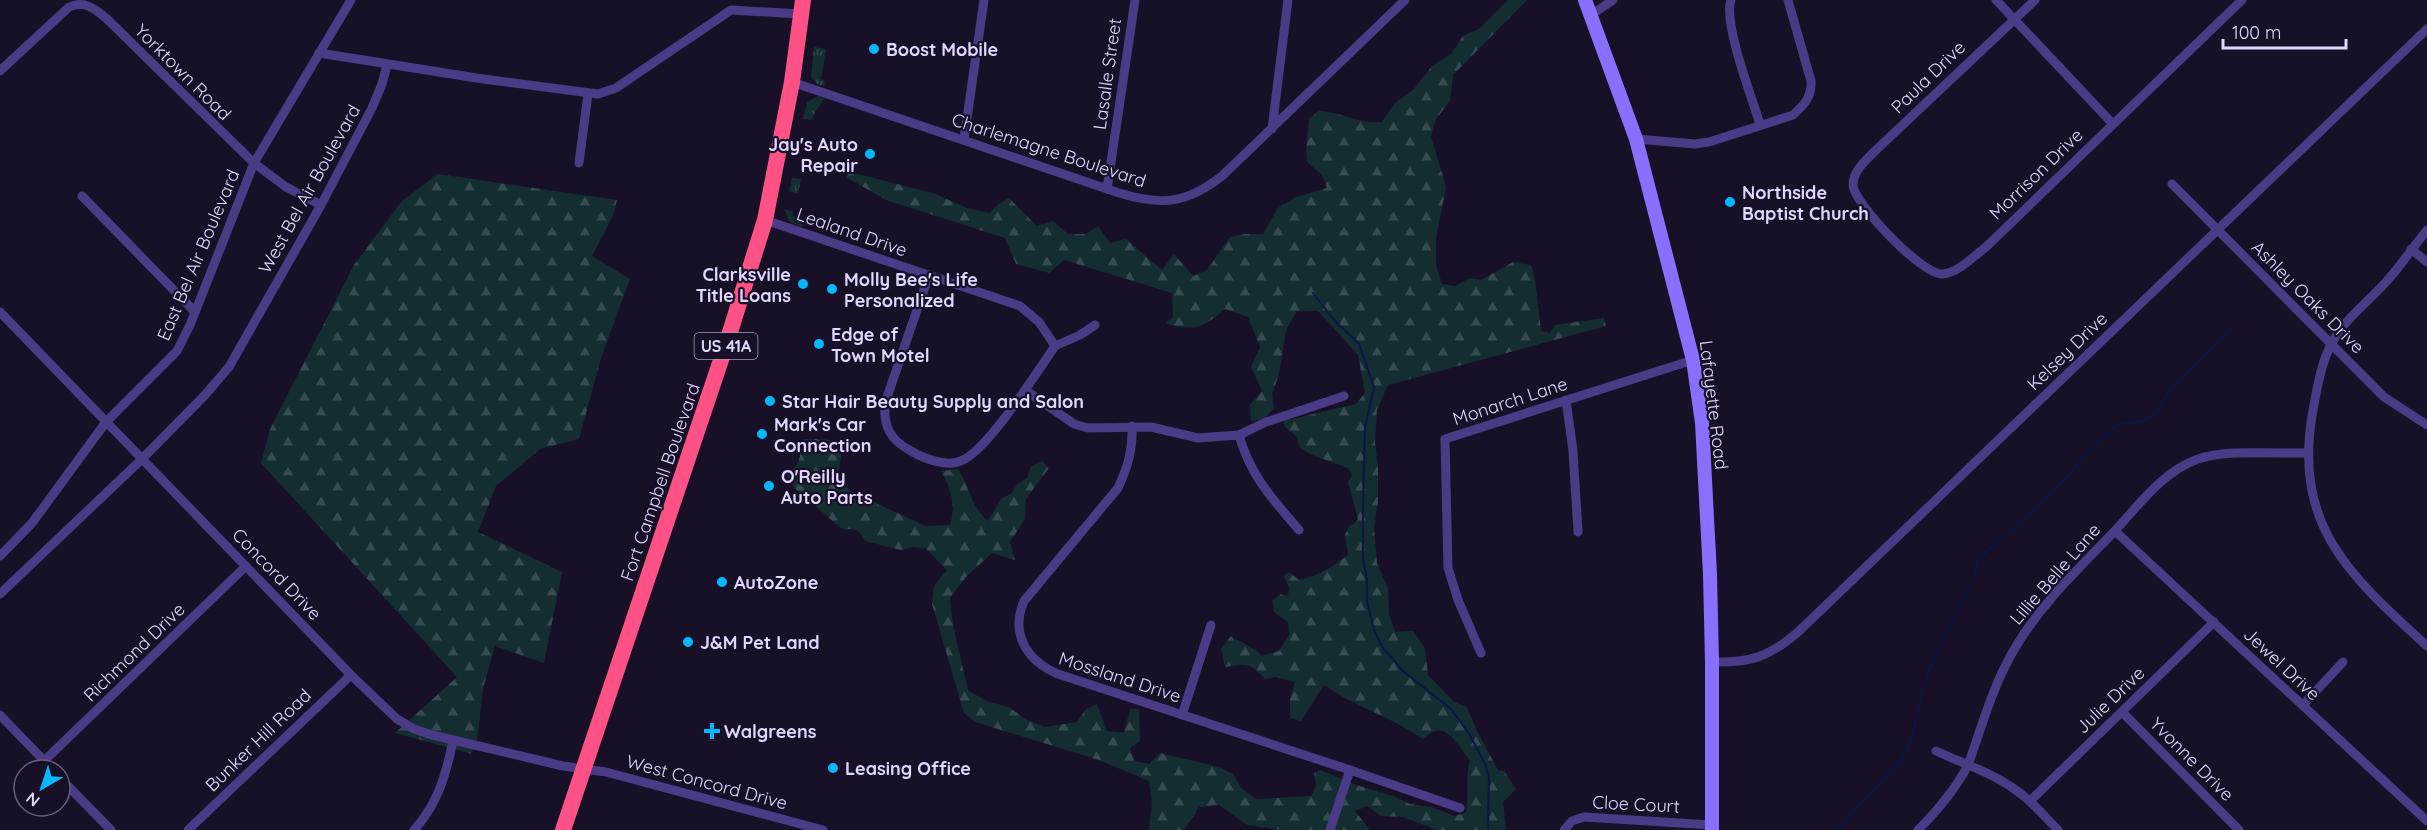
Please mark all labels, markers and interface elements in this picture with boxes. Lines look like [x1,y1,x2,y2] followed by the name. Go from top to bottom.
[2223,12,2346,50] scale bar
[1088,17,1126,131] street label: Lasalle Street
[130,19,236,125] street label: Yorktown Road
[2232,21,2281,44] text: 100 m
[1886,36,1970,118] street label: Paula Drive
[886,38,998,61] place label: Boost Mobile
[867,42,881,56] marker: Boost Mobile
[253,100,365,278] street label: West Bel Air Boulevard
[949,108,1149,192] street label: Charlemagne Boulevard
[1984,124,2088,224] street label: Morrison Drive
[768,133,858,177] place label: Jay's Auto Repair
[863,147,877,161] marker: Jay's Auto Repair
[152,166,244,344] street label: East Bel Air Boulevard
[1742,181,1869,225] place label: Northside Baptist Church
[1723,195,1737,209] marker: Northside Baptist Church
[794,202,910,262] street label: Lealand Drive
[2247,236,2369,358] street label: Ashley Oaks Drive
[696,263,791,307] place label: Clarksville Title Loans
[844,268,978,312] place label: Molly Bee's Life Personalized
[796,277,810,291] marker: Clarksville Title Loans
[825,282,839,296] marker: Molly Bee's Life Personalized
[2022,307,2112,395] street label: Kelsey Drive
[831,323,930,367] place label: Edge of Town Motel
[694,333,758,359] road number: US 41A
[812,337,826,351] marker: Edge of Town Motel
[1695,339,1733,471] street label: Lafayette Road
[1450,372,1570,430] street label: Monarch Lane
[615,380,705,584] street label: Fort Campbell Boulevard
[782,390,1084,413] place label: Star Hair Beauty Supply and Salon
[763,394,777,408] marker: Star Hair Beauty Supply and Salon
[774,413,872,457] place label: Mark's Car Connection
[755,427,769,441] marker: Mark's Car Connection
[781,465,873,509] place label: O'Reilly Auto Parts
[762,479,776,493] marker: O'Reilly Auto Parts
[2005,519,2105,629] street label: Lillie Belle Lane
[227,523,327,625] street label: Concord Drive
[734,571,818,594] place label: AutoZone
[715,575,729,589] marker: AutoZone
[78,598,190,706] street label: Richmond Drive
[2239,623,2325,705] street label: Jewel Drive
[700,631,820,654] place label: J&M Pet Land
[681,635,695,649] marker: J&M Pet Land
[1056,646,1184,708] street label: Mossland Drive
[2071,662,2149,738] street label: Julie Drive
[200,684,316,796] street label: Bunker Hill Road
[2145,712,2239,806] street label: Yvonne Drive
[724,720,817,743] place label: Walgreens
[705,724,719,738] marker: Walgreens
[624,749,790,815] street label: West Concord Drive
[845,757,971,780] place label: Leasing Office
[12,758,72,818] north arrow
[826,761,840,775] marker: Leasing Office
[22,788,43,811] text: N
[1592,790,1680,818] street label: Cloe Court

